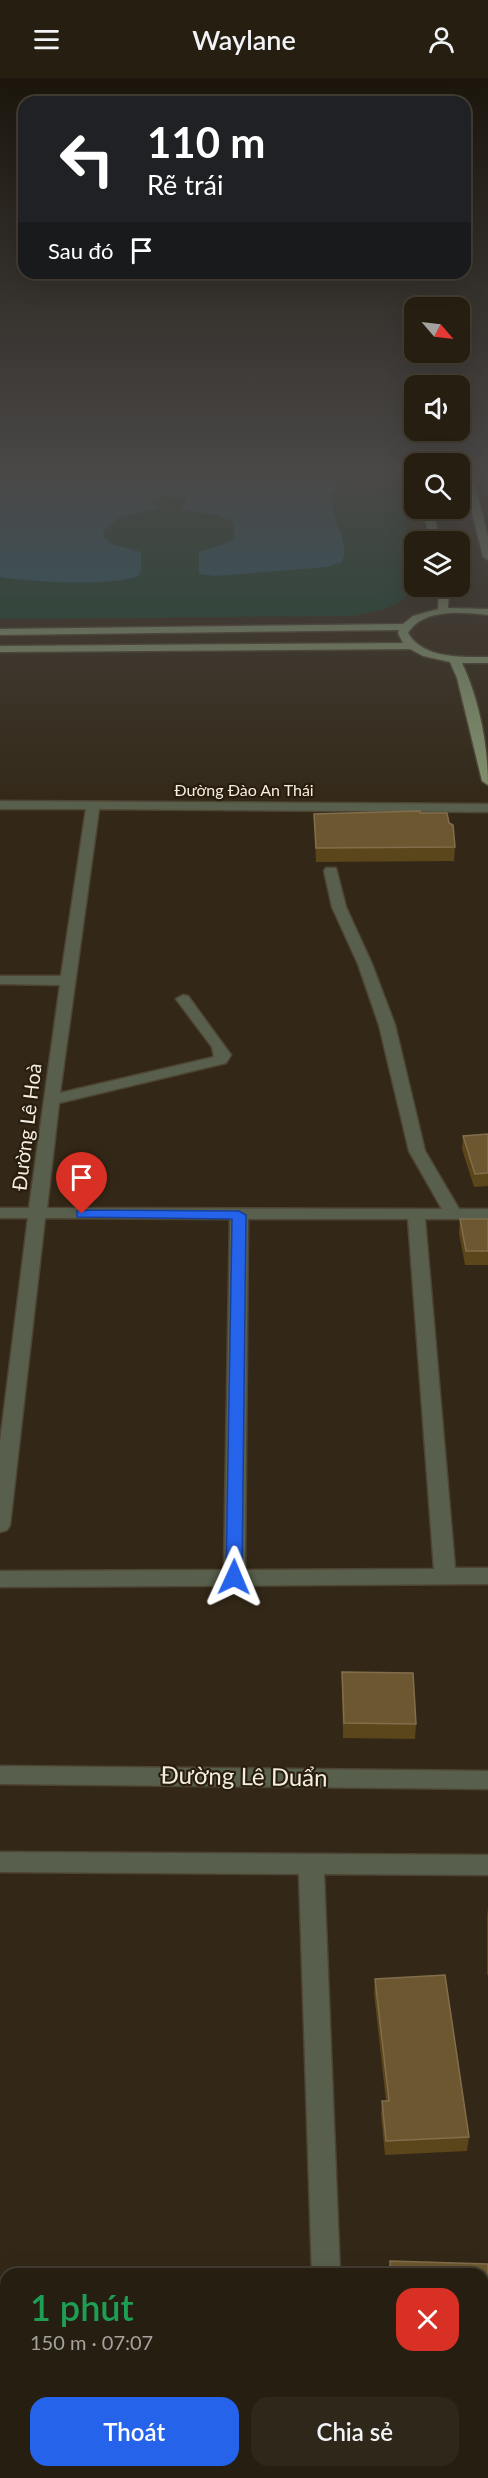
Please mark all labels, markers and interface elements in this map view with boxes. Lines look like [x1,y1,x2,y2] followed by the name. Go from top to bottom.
[30,23,63,56] icon: menu
[192,23,296,56] text: Waylane
[425,23,458,56] icon: person
[147,117,265,167] text: 110 m
[48,120,126,198] icon: left
[147,168,223,201] text: Rẽ trái
[125,234,158,267] icon: arrive
[48,237,113,264] text: Sau đó
[404,297,470,363] north arrow
[404,297,470,597] map controls
[404,375,470,441] button: sound
[404,453,470,519] button: search
[404,531,470,597] button: layers
[174,780,314,799] street label: Đường Đào An Thái
[6,1062,46,1192] street label: Đường Lê Hoà
[56,1152,107,1214] pin
[65,1161,98,1194] icon: arrive
[202,1545,266,1609] position arrow
[160,1760,328,1791] street label: Đường Lê Duẩn
[30,2285,134,2329] text: 1 phút
[396,2288,459,2351] button: close
[30,2330,153,2354] text: 150 m · 07:07
[30,2397,239,2466] button: Thoát
[251,2397,459,2466] button: Chia sẻ

